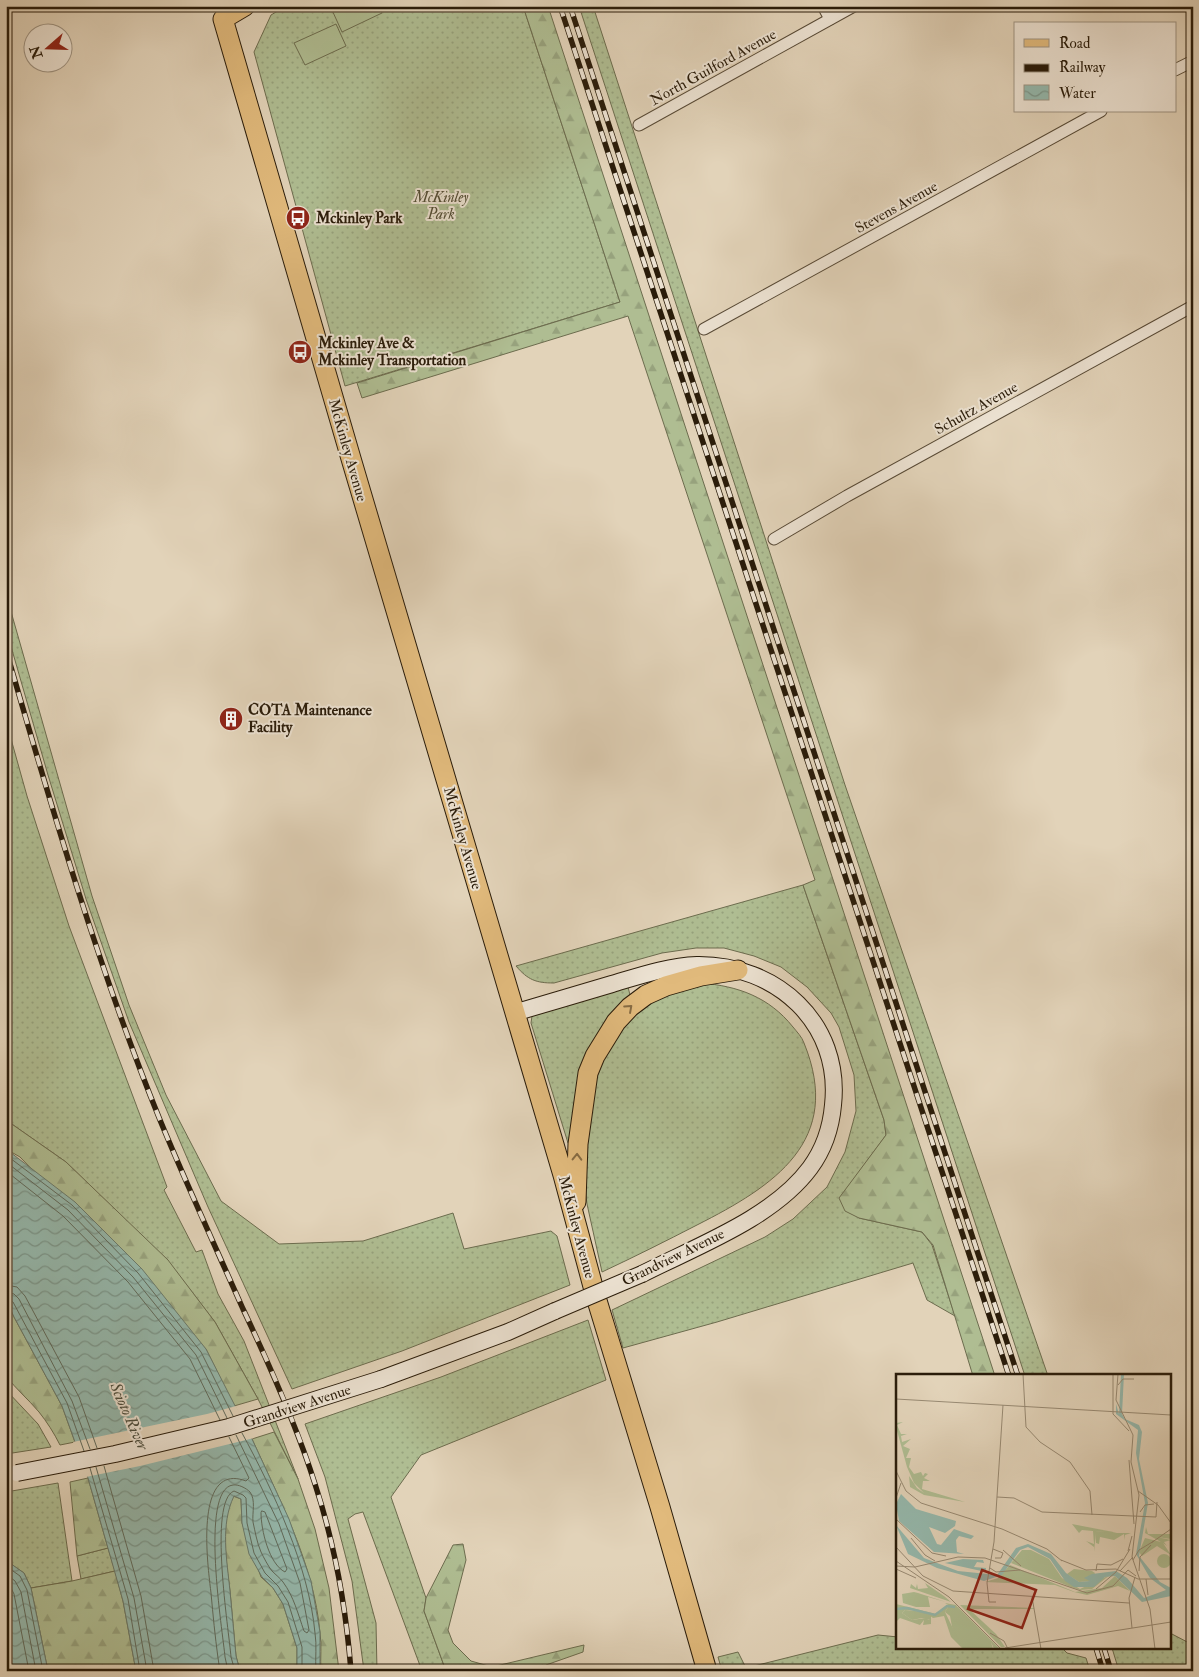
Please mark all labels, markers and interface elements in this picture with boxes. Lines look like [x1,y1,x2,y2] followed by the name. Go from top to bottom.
[22,22,72,72] north arrow
[1014,22,1176,112] legend
[647,25,780,110] street label: North Guilford Avenue
[1059,34,1091,53] text: Road
[26,43,47,62] text: N
[1059,58,1106,77] text: Railway
[1058,84,1096,103] text: Water
[852,177,941,238] street label: Stevens Avenue
[413,188,469,224] park label: McKinley Park
[285,205,311,231] bus stop icon: Mckinley Park
[315,209,403,229] place label: Mckinley Park
[317,334,467,371] place label: Mckinley Ave & Mckinley Transportation
[287,339,313,365] bus stop icon: Mckinley Ave & Mckinley Transportation
[931,378,1021,439] street label: Schultz Avenue
[324,397,371,504] street label: McKinley Avenue
[248,701,373,738] place label: COTA Maintenance Facility
[218,706,244,732] building icon: COTA Maintenance Facility
[439,785,486,892] street label: McKinley Avenue
[624,1005,633,1014] one-way arrow
[572,1153,582,1160] one-way arrow
[554,1174,599,1281] street label: McKinley Avenue
[619,1224,728,1291] street label: Grandview Avenue
[896,1374,1172,1650] inset map
[105,1379,153,1454] water label: Scioto River
[241,1380,353,1433] street label: Grandview Avenue

